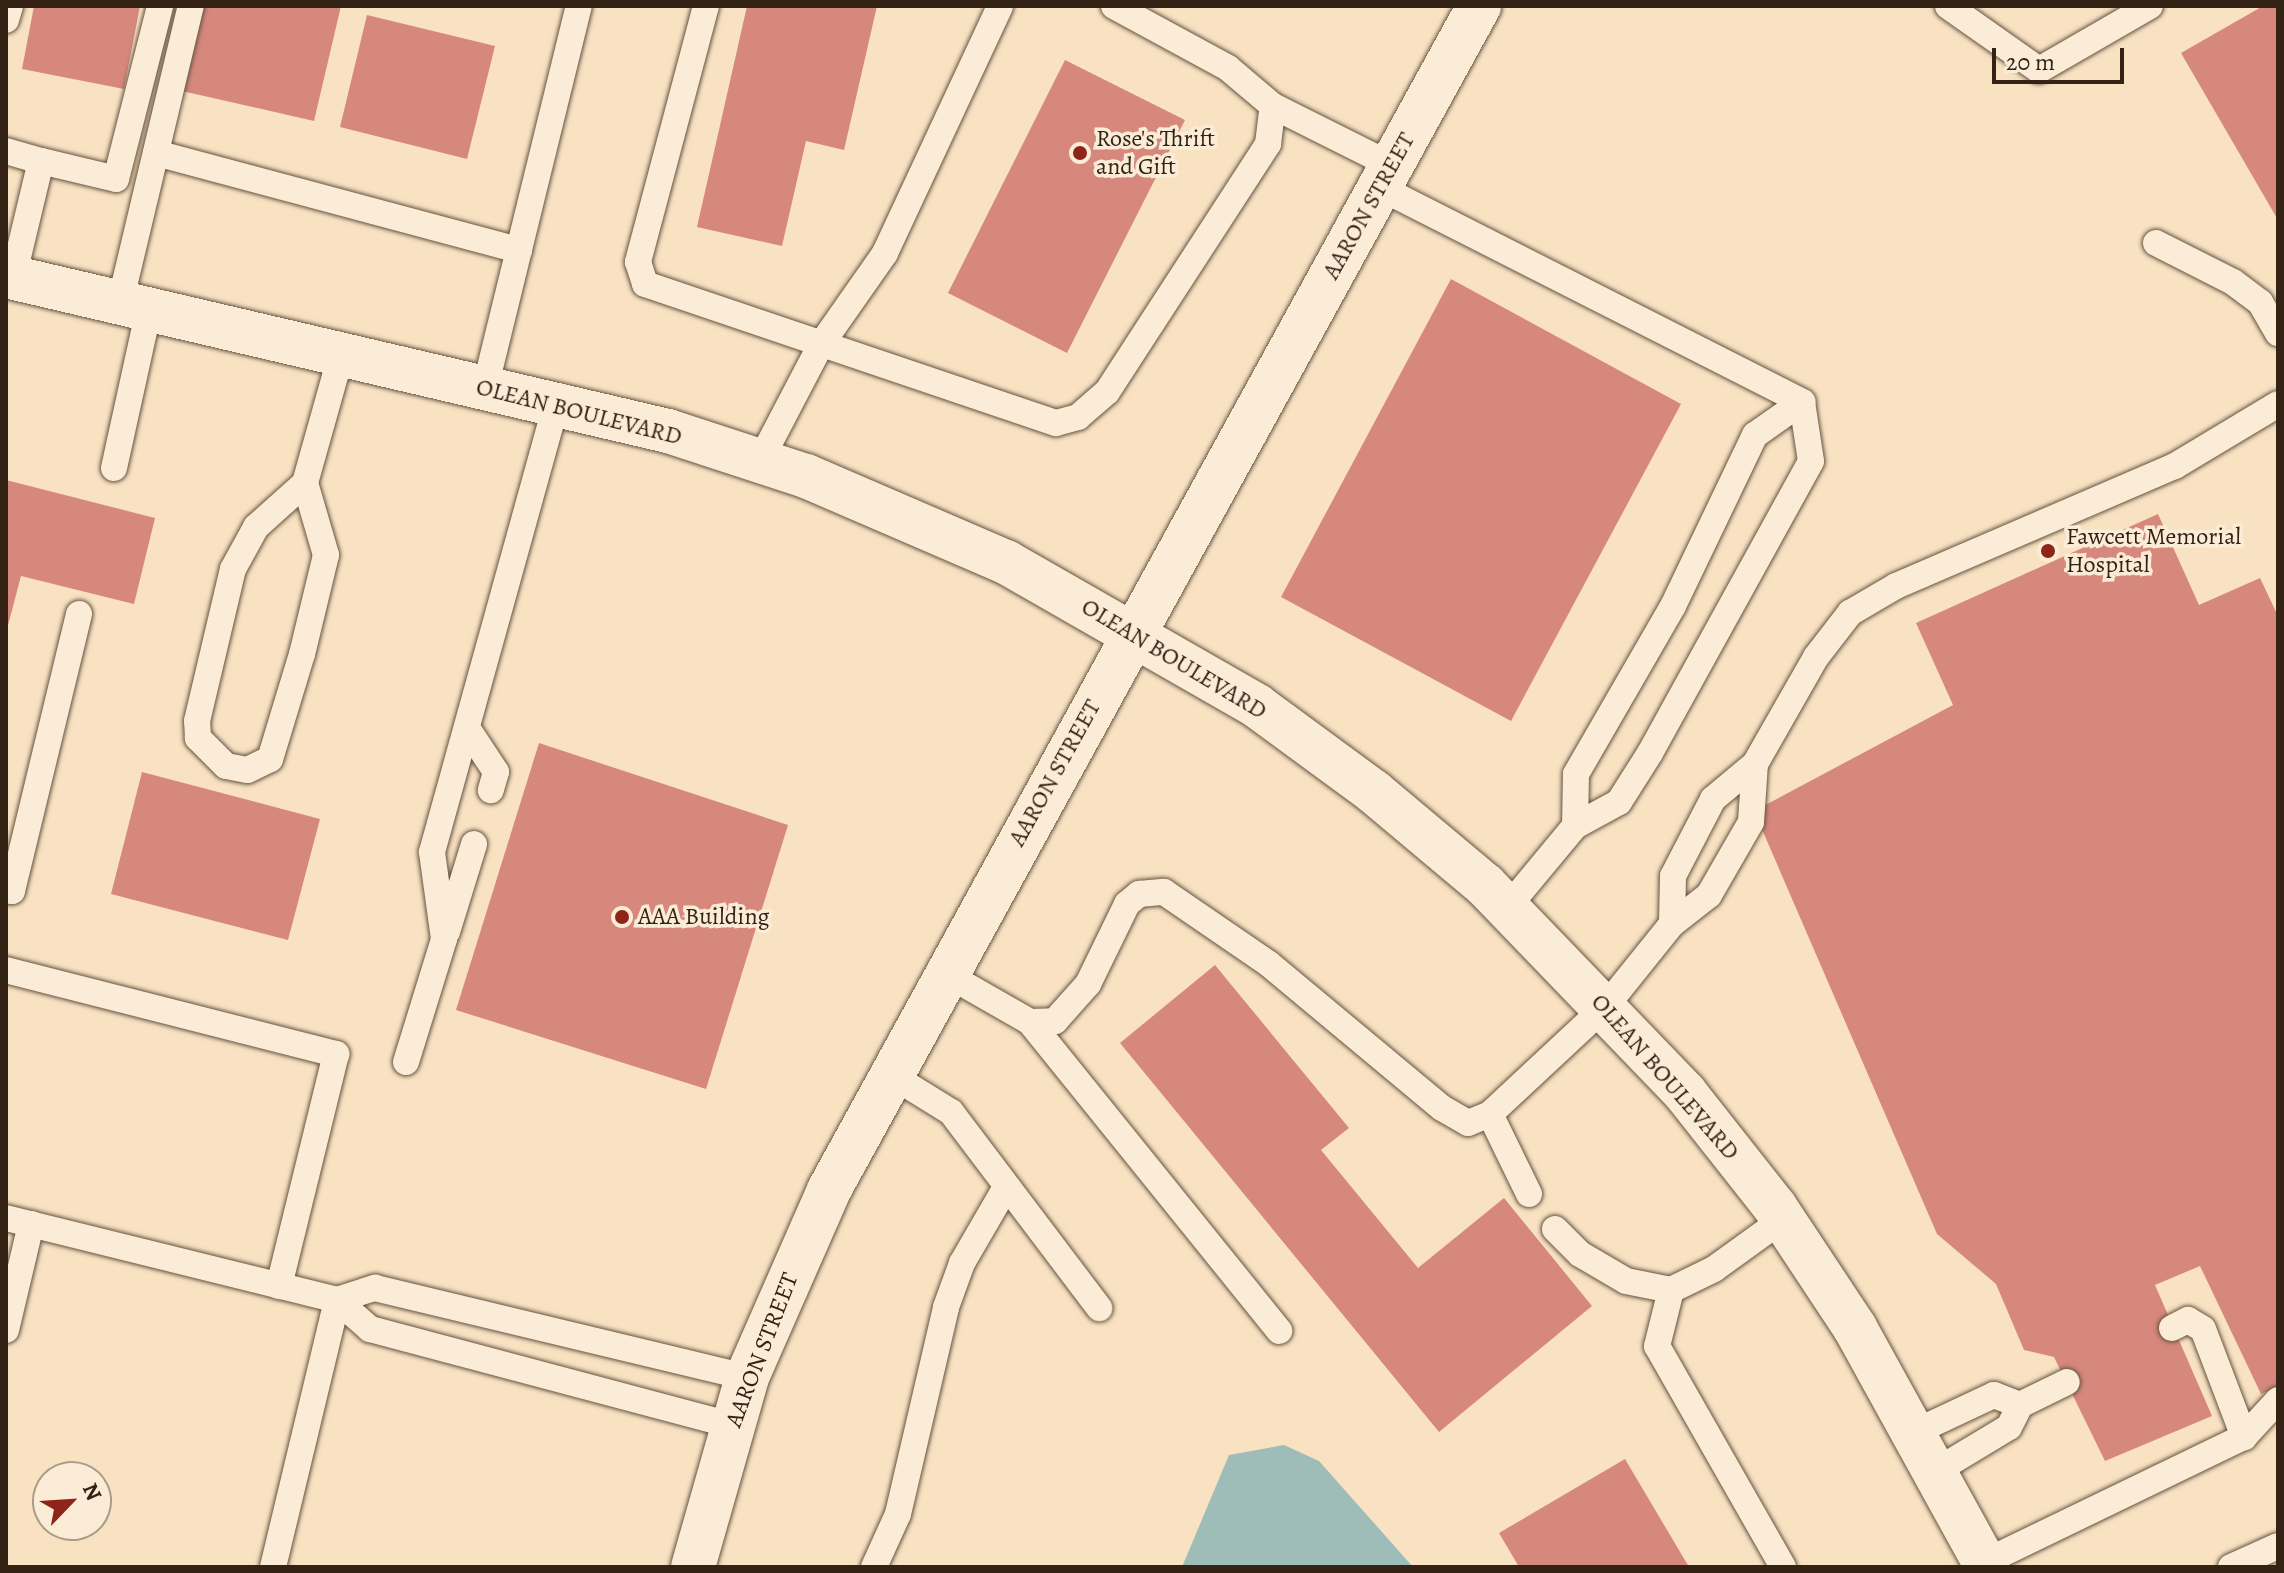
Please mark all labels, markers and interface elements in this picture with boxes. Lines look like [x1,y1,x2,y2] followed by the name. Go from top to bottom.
[1996,32,2128,82] scale bar
[2006,46,2055,78] text: 20 m
[1096,125,1215,181] place label: Rose's Thrift and Gift
[1317,128,1421,284] street label: AARON STREET
[1071,144,1089,162] marker: Rose's Thrift and Gift
[473,373,685,451] street label: OLEAN BOULEVARD
[2066,523,2241,579] place label: Fawcett Memorial Hospital
[2037,540,2059,562] marker: Fawcett Memorial Hospital
[1076,592,1272,726] street label: OLEAN BOULEVARD
[1003,695,1107,851] street label: AARON STREET
[638,903,770,931] place label: AAA Building
[613,908,631,926] marker: AAA Building
[1585,988,1745,1166] street label: OLEAN BOULEVARD
[719,1269,805,1431] street label: AARON STREET
[32,1461,112,1541] north arrow
[75,1478,109,1505] text: N

